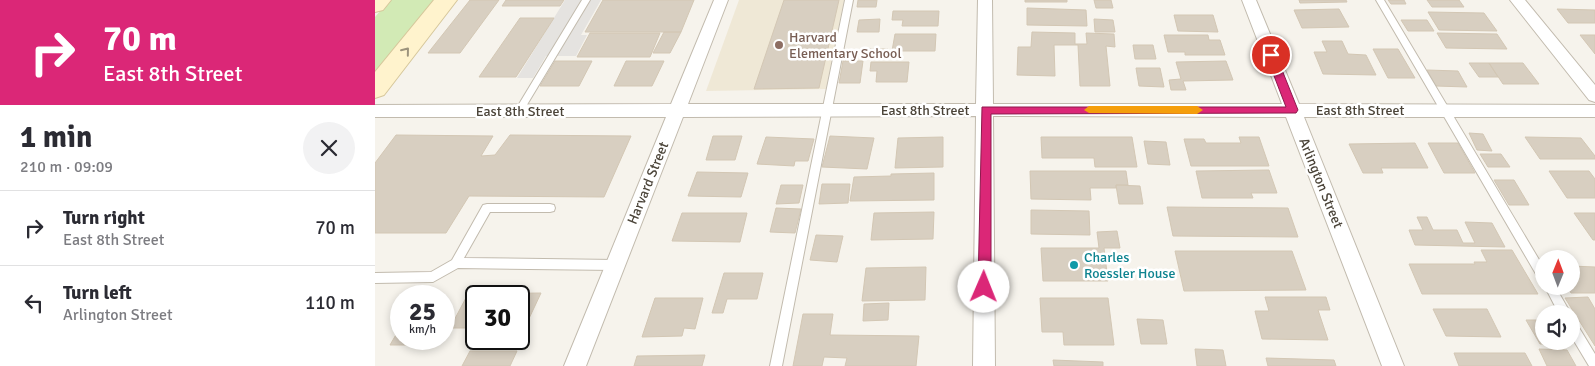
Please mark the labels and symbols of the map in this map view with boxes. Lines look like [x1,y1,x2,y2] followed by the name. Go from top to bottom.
[789,29,902,62] place label: Harvard Elementary School
[1250,34,1292,76] pin
[773,39,785,51] marker: Harvard Elementary School
[400,47,409,56] one-way arrow
[881,102,969,119] street label: East 8th Street
[1316,102,1404,119] street label: East 8th Street
[476,103,564,120] street label: East 8th Street
[1295,135,1347,231] street label: Arlington Street
[624,139,672,227] street label: Harvard Street
[1084,249,1175,282] place label: Charles Roessler House
[1535,250,1580,295] north arrow
[1068,259,1080,271] marker: Charles Roessler House
[957,260,1009,312] position arrow
[465,285,530,350] speed limit sign: 30

